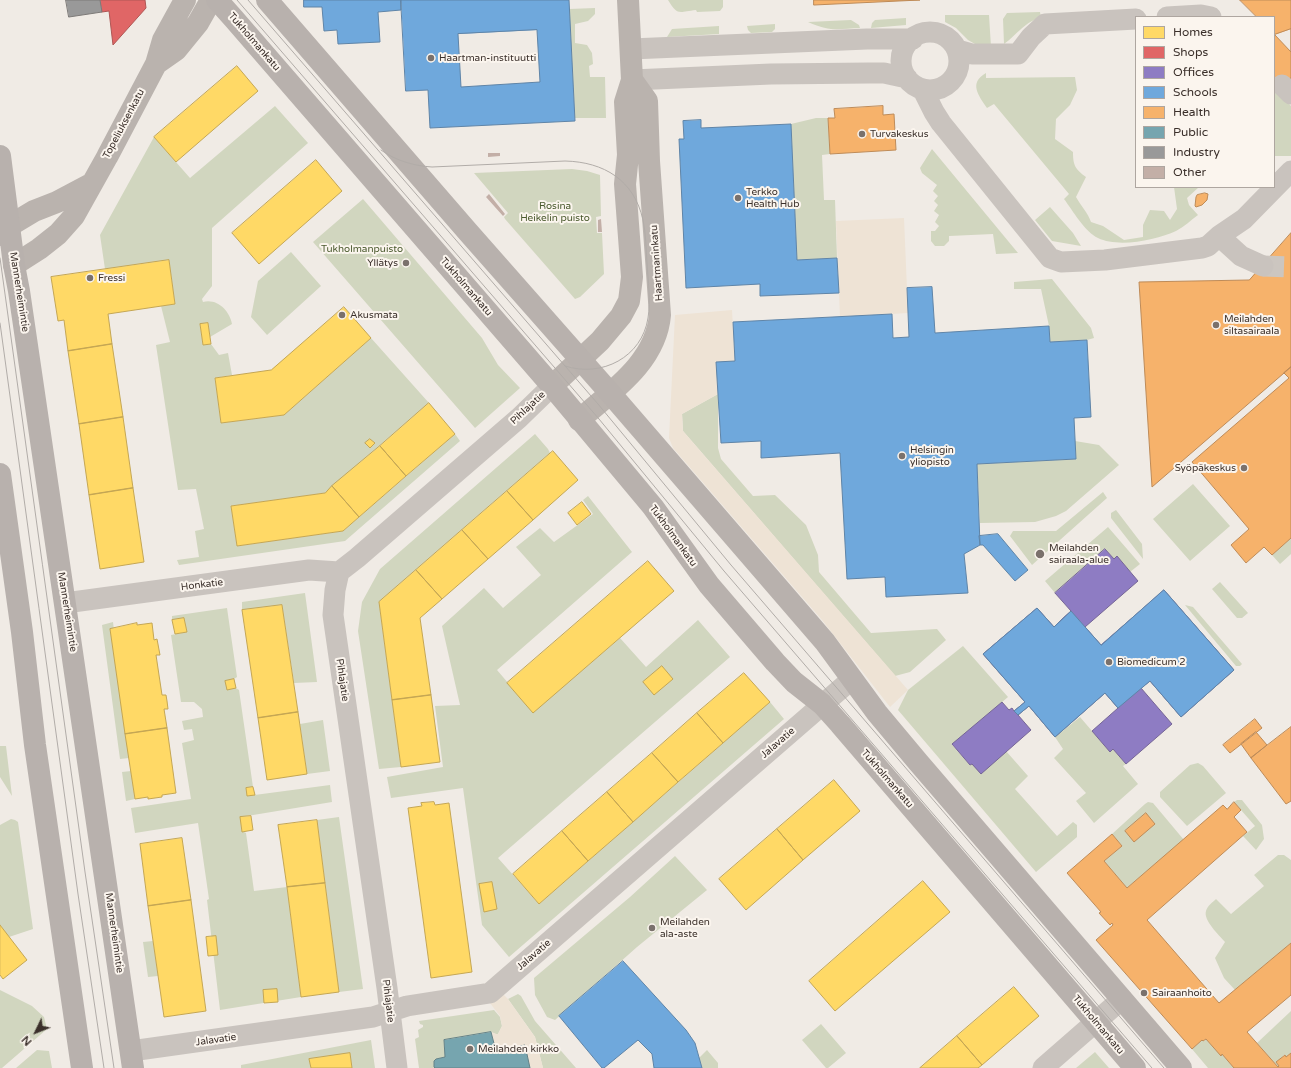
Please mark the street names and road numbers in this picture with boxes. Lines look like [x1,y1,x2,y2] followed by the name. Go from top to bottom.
[225,10,283,74] street label: Tukholmankatu
[101,87,147,161] street label: Topeliuksenkatu
[648,224,666,302] street label: Haartmaninkatu
[7,251,31,333] street label: Mannerheimintie
[437,255,495,319] street label: Tukholmankatu
[508,389,548,427] street label: Pihlajatie
[647,503,699,569] street label: Tukholmankatu
[55,571,79,653] street label: Mannerheimintie
[180,576,224,594] street label: Honkatie
[333,658,351,702] street label: Pihlajatie
[759,725,797,761] street label: Jalavatie
[858,747,916,811] street label: Tukholmankatu
[102,892,126,974] street label: Mannerheimintie
[515,937,553,973] street label: Jalavatie
[379,979,397,1023] street label: Pihlajatie
[1070,993,1126,1057] street label: Tukholmankatu
[195,1031,237,1049] street label: Jalavatie

